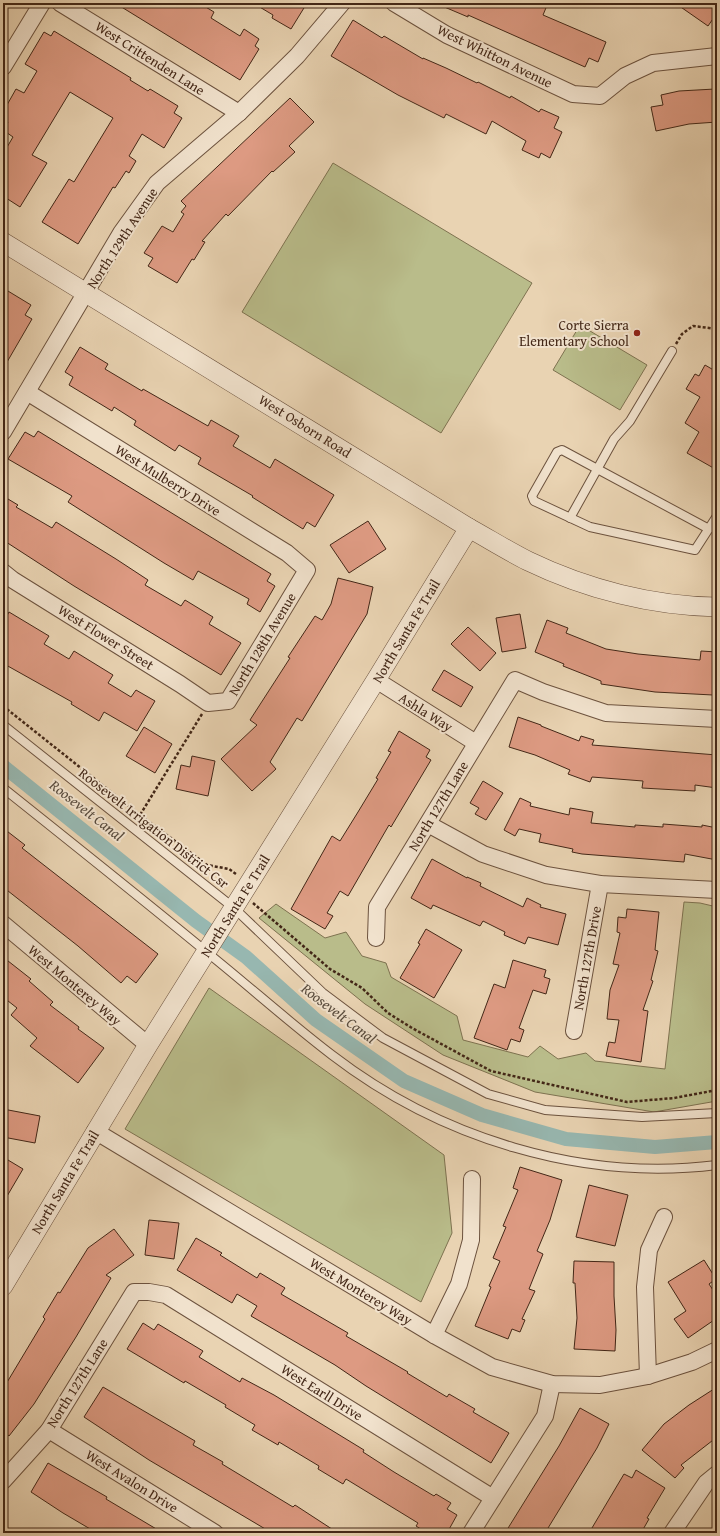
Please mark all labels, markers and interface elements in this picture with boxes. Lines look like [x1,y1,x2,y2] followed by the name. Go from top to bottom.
[91,16,209,100] street label: West Crittenden Lane
[434,19,556,93] street label: West Whitton Avenue
[82,183,163,293] street label: North 129th Avenue
[519,315,629,351] place label: Corte Sierra Elementary School
[632,328,642,338] marker: Corte Sierra Elementary School
[255,389,356,463] street label: West Osborn Road
[111,439,225,521] street label: West Mulberry Drive
[367,575,445,687] street label: North Santa Fe Trail
[223,588,301,699] street label: North 128th Avenue
[54,599,158,675] street label: West Flower Street
[395,687,457,737] street label: Ashla Way
[403,757,473,855] street label: North 127th Lane
[75,763,234,893] street label: Roosevelt Irrigation District Csr
[45,774,129,846] water label: Roosevelt Canal
[195,851,275,961] street label: North Santa Fe Trail
[568,904,606,1012] street label: North 127th Drive
[24,940,126,1030] street label: West Monterey Way
[296,977,381,1048] water label: Roosevelt Canal
[26,1126,104,1238] street label: North Santa Fe Trail
[306,1252,416,1330] street label: West Monterey Way
[42,1334,113,1432] street label: North 127th Lane
[277,1359,367,1425] street label: West Earll Drive
[82,1444,183,1518] street label: West Avalon Drive

